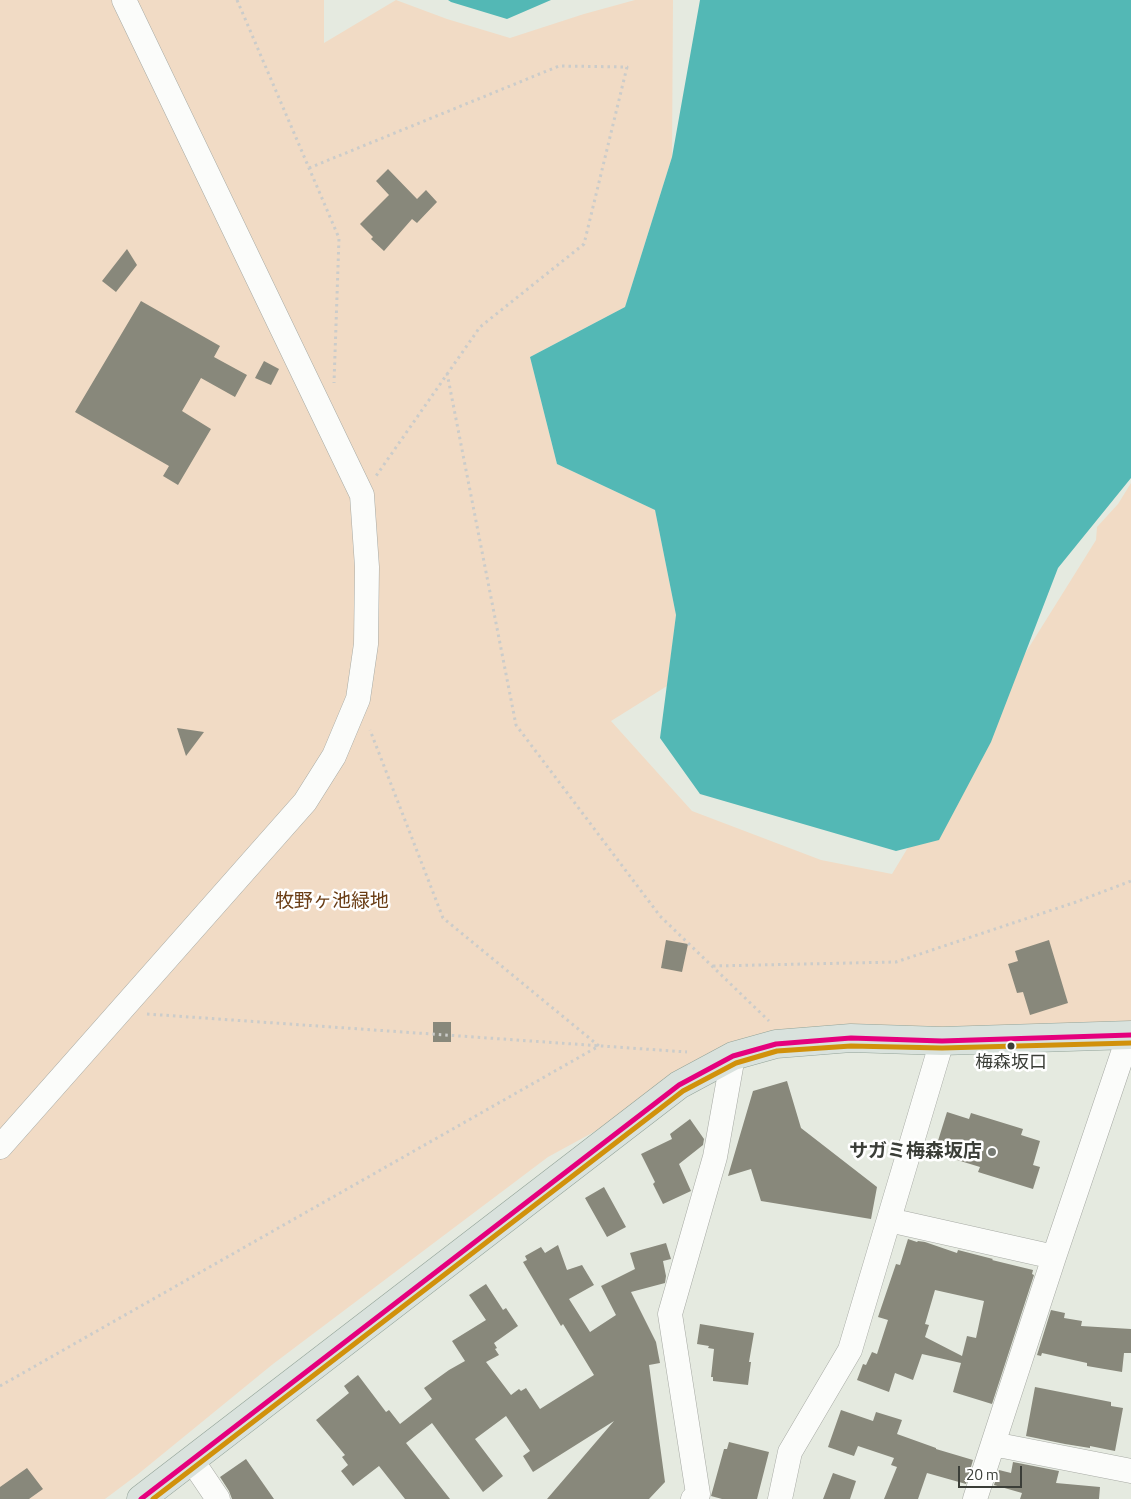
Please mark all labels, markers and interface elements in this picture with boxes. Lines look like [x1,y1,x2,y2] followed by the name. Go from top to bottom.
[275,891,389,913] park label: 牧野ヶ池緑地
[1006,1041,1016,1051] marker: 梅森坂口
[975,1053,1047,1075] place label: 梅森坂口
[849,1141,982,1163] place label: サガミ梅森坂店
[986,1146,998,1158] marker: サガミ梅森坂店
[961,1456,1025,1488] scale bar
[966,1463,999,1486] text: 20 m

